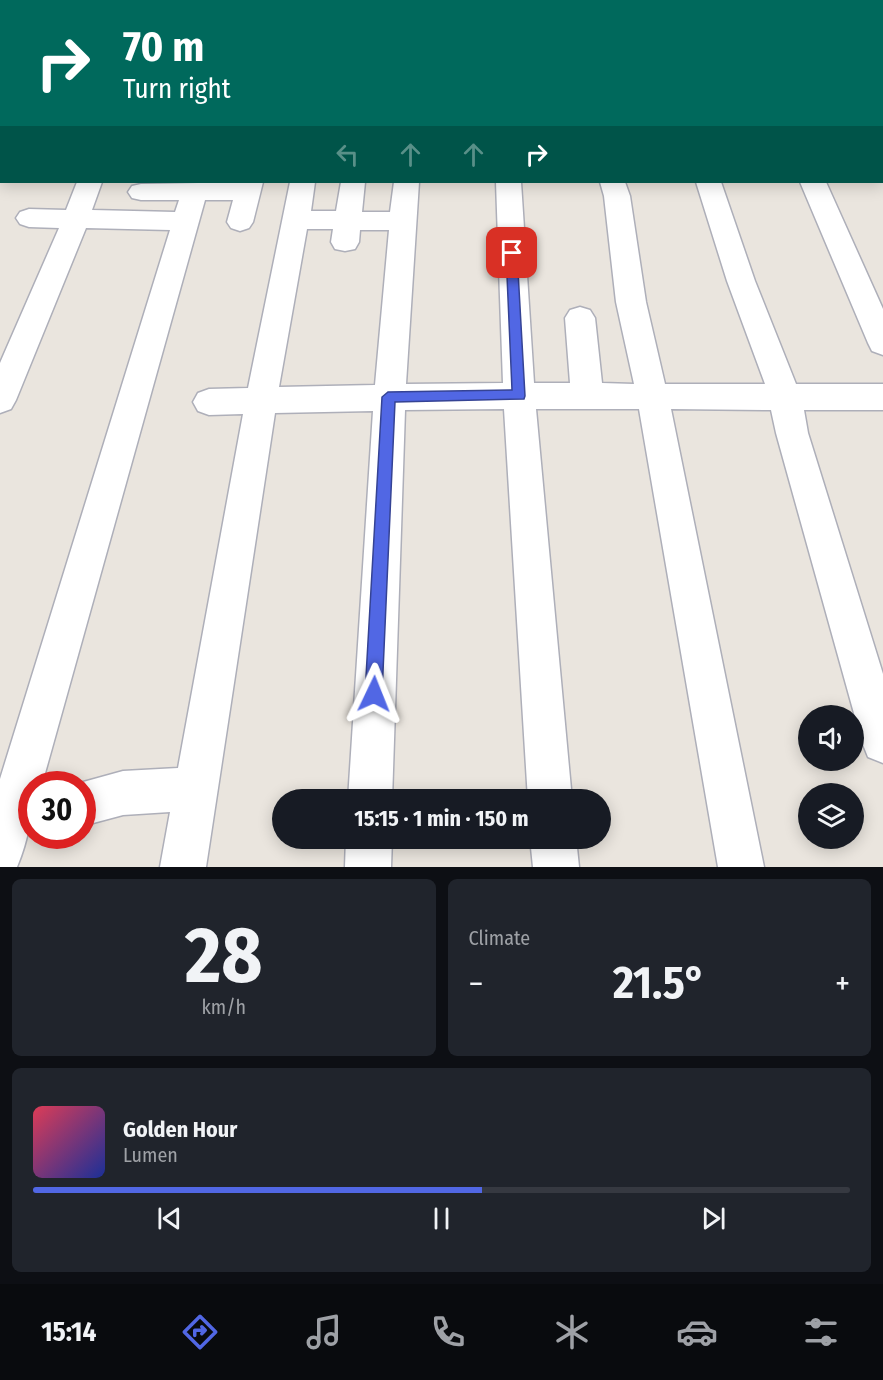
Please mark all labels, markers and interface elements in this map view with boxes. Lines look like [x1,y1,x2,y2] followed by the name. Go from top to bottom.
[123,22,204,72] text: 70 m
[24,24,102,102] icon: right
[123,73,231,105] text: Turn right
[331,138,364,171] icon: left
[394,138,427,171] icon: ahead
[457,138,490,171] icon: ahead
[520,138,553,171] icon: right
[486,227,537,278] pin
[495,236,528,269] icon: arrive
[342,662,406,726] position arrow
[798,705,864,849] map controls
[798,705,864,771] button: sound
[18,771,96,849] speed limit sign: 30
[798,783,864,849] button: layers
[354,805,529,832] text: 15:15 · 1 min · 150 m
[185,909,262,1003] text: 28
[469,926,530,950] text: Climate
[613,956,705,1010] text: 21.5°
[469,964,483,1004] text: −
[835,964,850,1004] text: +
[201,995,246,1019] text: km/h
[123,1116,237,1143] text: Golden Hour
[123,1143,178,1167] text: Lumen
[153,1202,186,1235] icon: previous
[425,1202,458,1235] icon: pause
[697,1202,730,1235] icon: next
[179,1311,221,1353] icon: directions
[303,1311,345,1353] icon: music
[427,1311,469,1353] icon: phone
[551,1311,593,1353] icon: climate
[676,1311,718,1353] icon: car
[800,1311,842,1353] icon: filters
[41,1316,96,1348] text: 15:14

